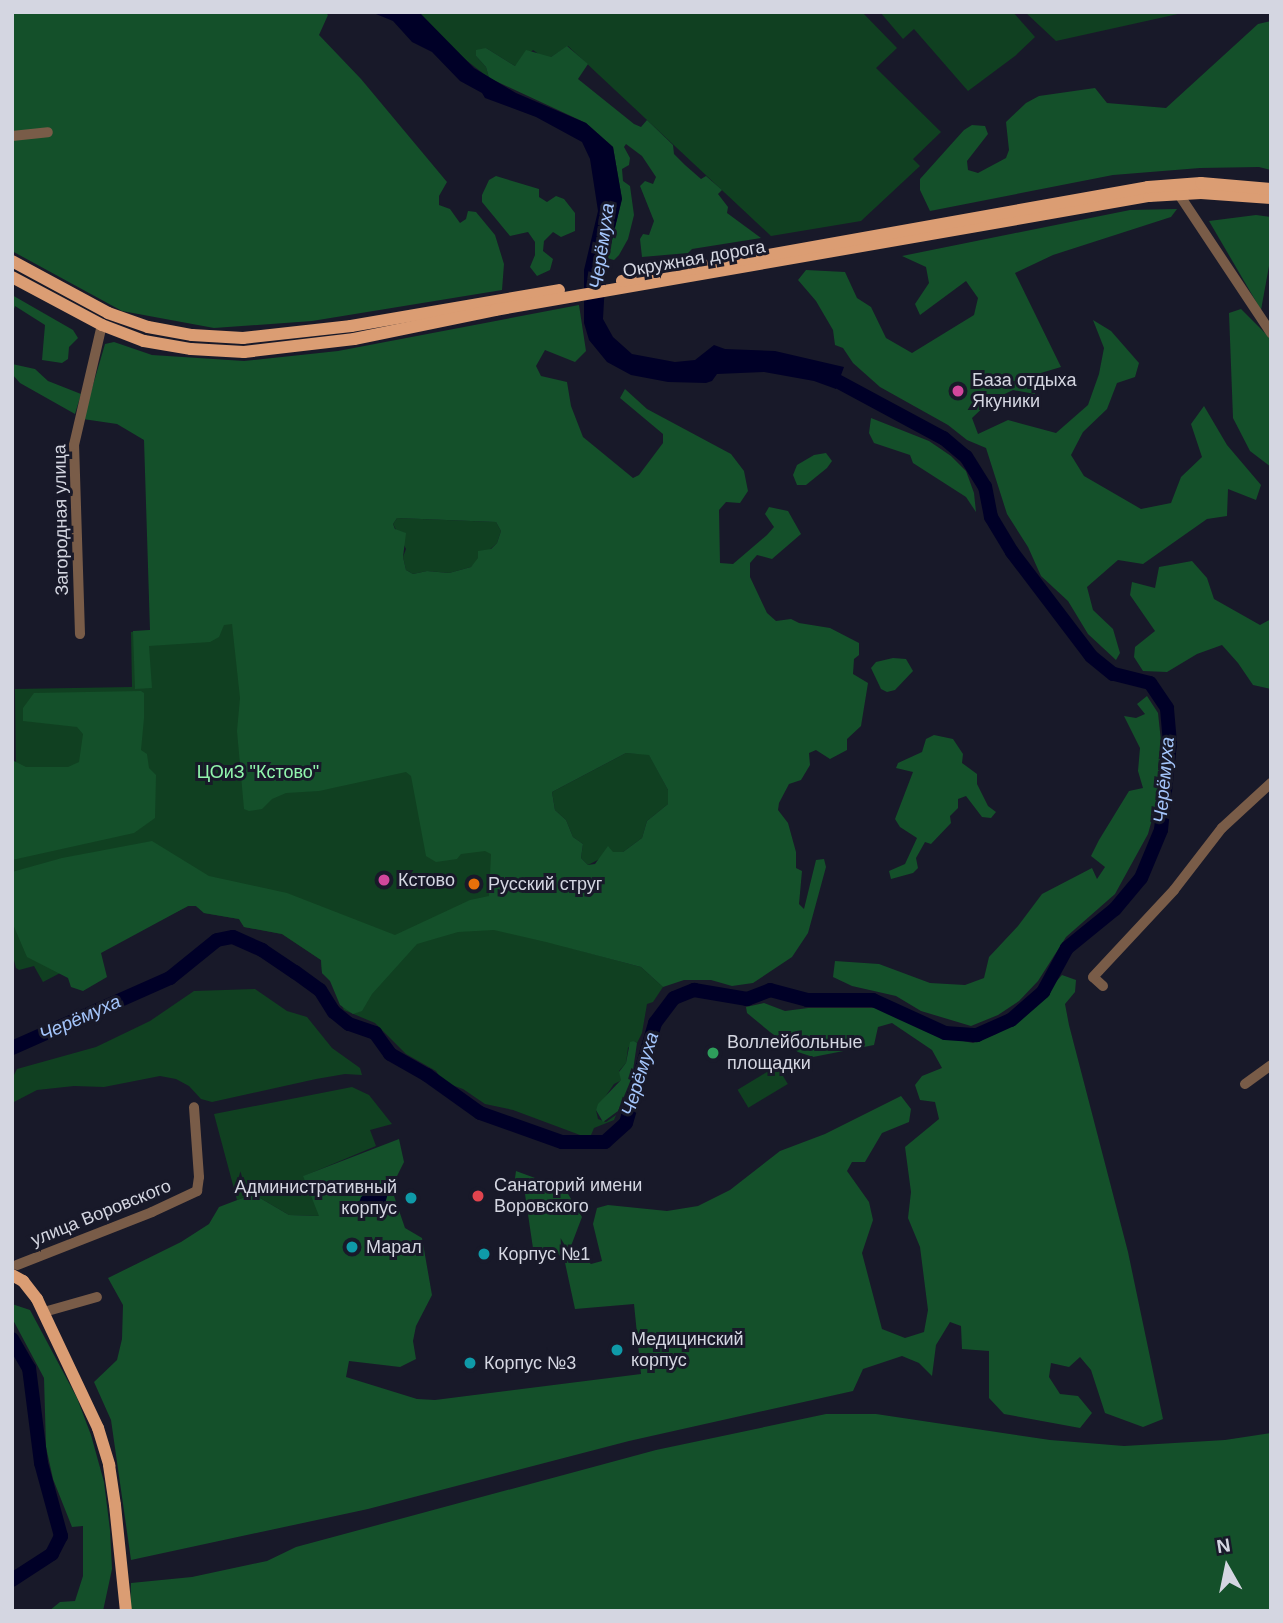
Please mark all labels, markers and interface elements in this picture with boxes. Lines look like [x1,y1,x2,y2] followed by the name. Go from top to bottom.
[585,202,619,290] water label: Черёмуха
[621,236,767,282] street label: Окружная дорога
[972,370,1076,412] place label: База отдыха Якуники
[950,383,966,399] marker: База отдыха Якуники
[49,444,73,596] street label: Загородная улица
[1149,736,1179,824] water label: Черёмуха
[197,761,319,783] park label: ЦОиЗ "Кстово"
[398,869,455,891] place label: Кстово
[376,872,392,888] marker: Кстово
[488,873,602,895] place label: Русский струг
[466,876,482,892] marker: Русский струг
[36,990,124,1046] water label: Черёмуха
[616,1029,664,1119] water label: Черёмуха
[727,1032,862,1074] place label: Воллейбольные площадки
[705,1045,721,1061] marker: Воллейбольные площадки
[28,1175,174,1251] street label: улица Воровского
[494,1175,642,1218] place label: Санаторий имени Воровского
[234,1177,397,1220] place label: Административный корпус
[468,1186,488,1206] marker: Санаторий имени Воровского
[403,1190,419,1206] marker: Административный корпус
[366,1236,422,1258] place label: Марал
[344,1239,360,1255] marker: Марал
[498,1243,590,1265] place label: Корпус №1
[476,1246,492,1262] marker: Корпус №1
[631,1329,744,1372] place label: Медицинский корпус
[609,1342,625,1358] marker: Медицинский корпус
[484,1352,576,1374] place label: Корпус №3
[462,1355,478,1371] marker: Корпус №3
[1192,1532,1262,1602] north arrow
[1215,1534,1232,1557] text: N

